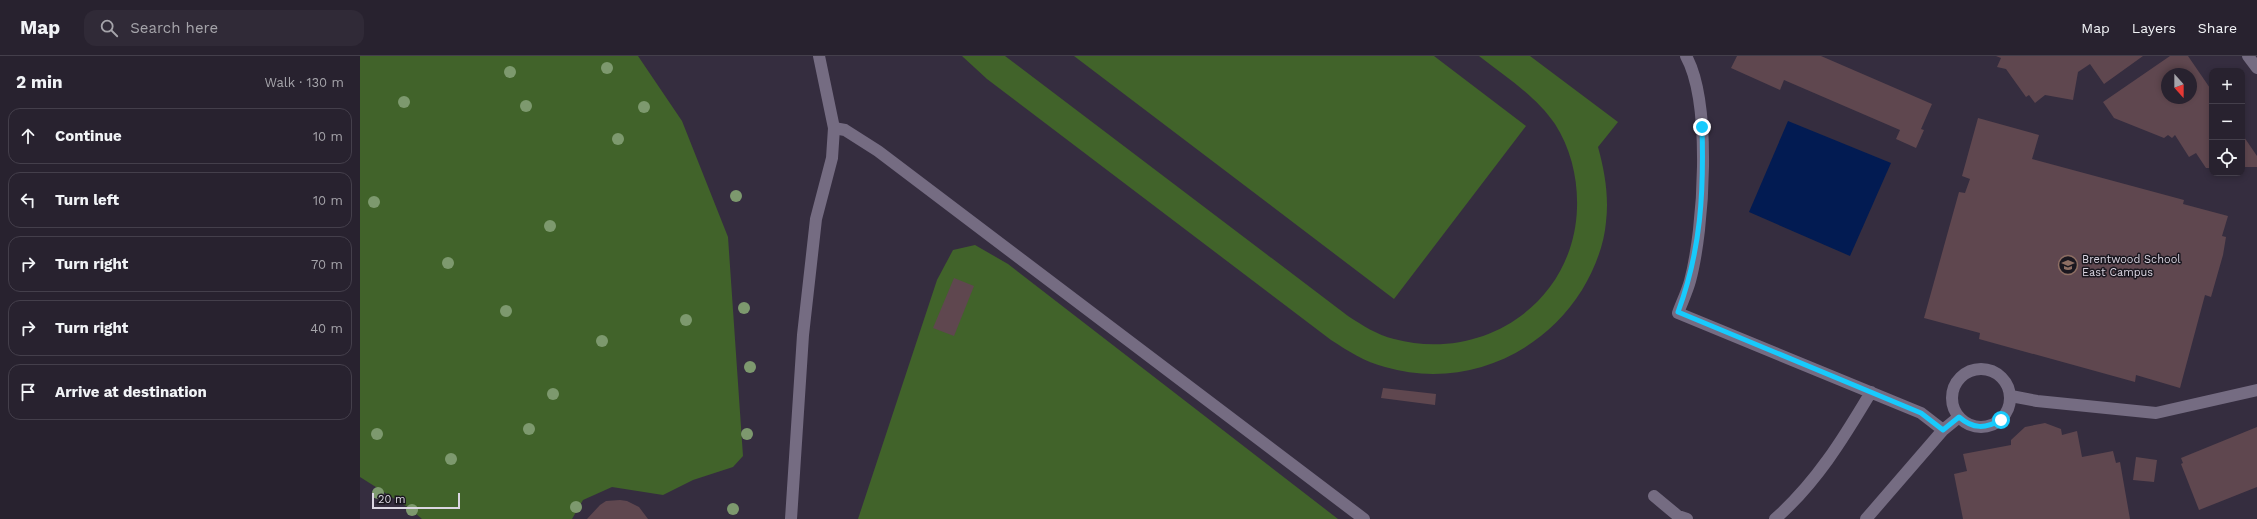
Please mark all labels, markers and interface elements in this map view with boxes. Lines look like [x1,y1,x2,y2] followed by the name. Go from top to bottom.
[84,10,364,46] search box
[20,16,60,39] text: Map
[98,17,120,39] icon: search
[130,19,218,37] text: Search here
[2081,20,2110,36] text: Map
[2132,20,2176,36] text: Layers
[2198,20,2237,36] text: Share
[2161,68,2197,104] north arrow
[2209,68,2245,176] map controls
[2209,68,2245,104] button: +
[16,72,62,92] text: 2 min
[265,75,344,90] text: Walk · 130 m
[2209,104,2245,140] button: −
[1693,118,1711,136] route end
[17,125,39,147] icon: ahead
[55,127,122,145] text: Continue
[313,129,343,144] text: 10 m
[2209,140,2245,176] button: locate
[17,189,39,211] icon: left
[55,191,119,209] text: Turn left
[313,193,343,208] text: 10 m
[17,253,39,275] icon: right
[2082,253,2181,279] place label: Brentwood School East Campus
[2057,254,2079,276] school or university icon: Brentwood School East Campus
[55,255,128,273] text: Turn right
[311,257,343,272] text: 70 m
[17,317,39,339] icon: right
[55,319,128,337] text: Turn right
[310,321,343,336] text: 40 m
[17,381,39,403] icon: arrive
[55,383,207,401] text: Arrive at destination
[1992,411,2010,429] route start
[372,491,460,510] scale bar
[378,493,406,506] text: 20 m

